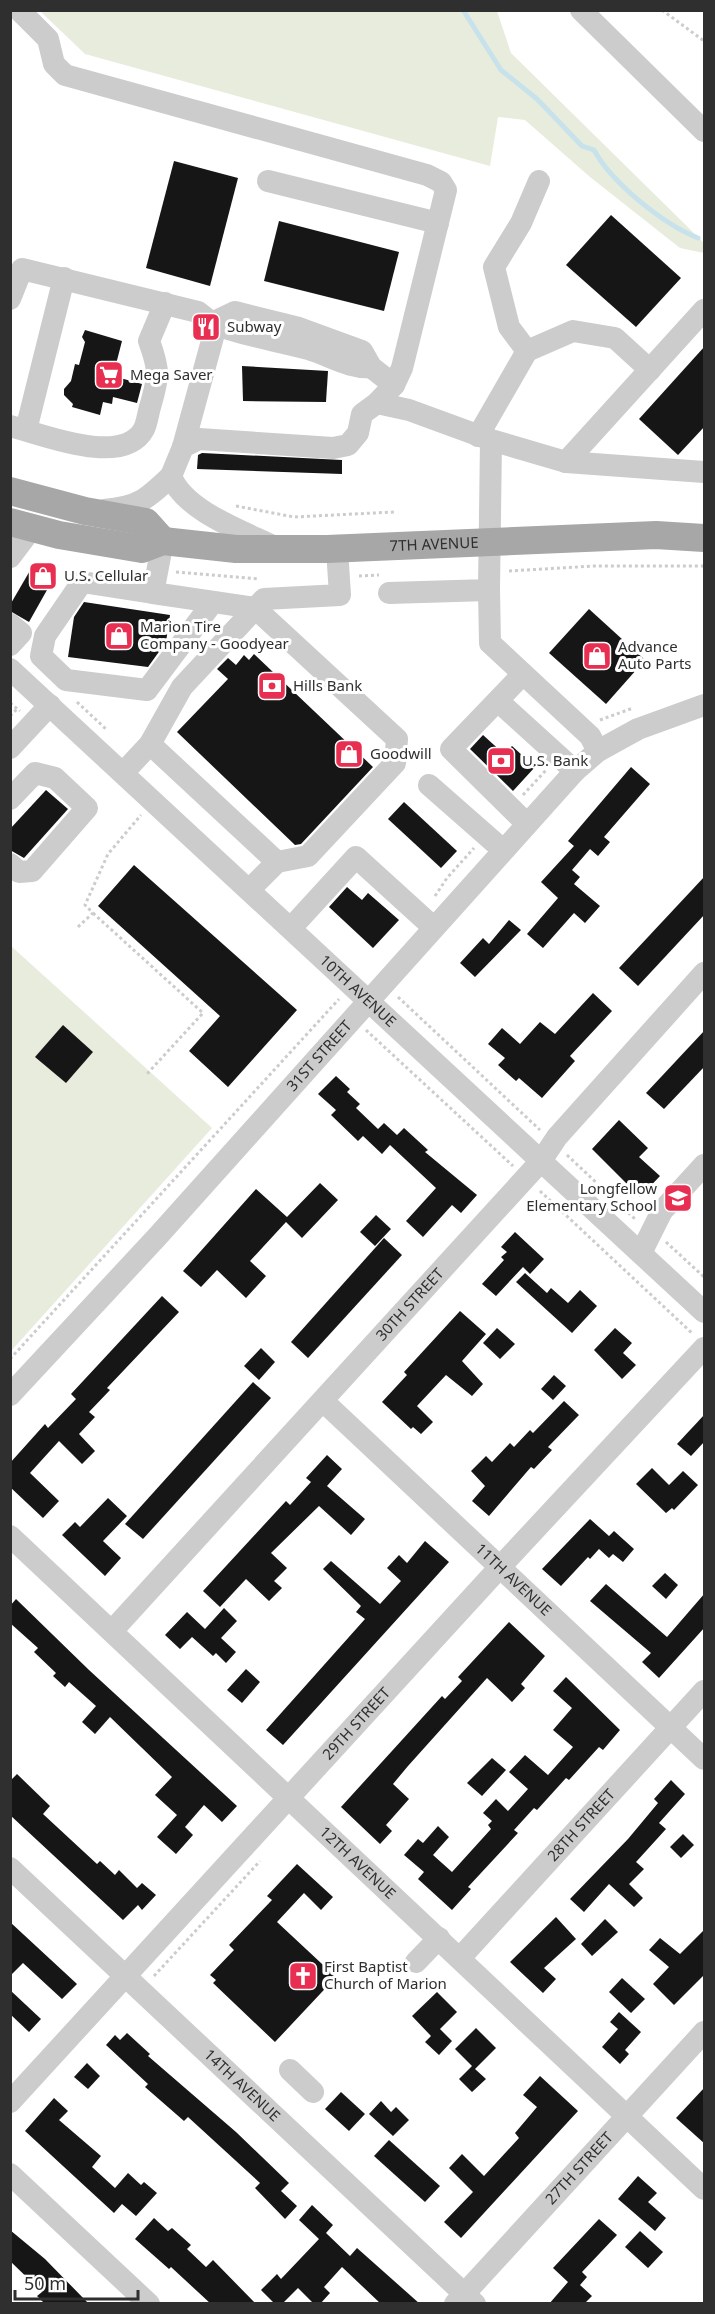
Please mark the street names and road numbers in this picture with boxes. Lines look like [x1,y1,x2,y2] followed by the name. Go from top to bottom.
[389,532,479,555] street label: 7TH AVENUE
[316,950,401,1031] street label: 10TH AVENUE
[282,1015,356,1095] street label: 31ST STREET
[371,1263,448,1344] street label: 30TH STREET
[471,1538,556,1620] street label: 11TH AVENUE
[317,1682,394,1764] street label: 29TH STREET
[542,1783,619,1865] street label: 28TH STREET
[316,1821,400,1903] street label: 12TH AVENUE
[200,2044,285,2125] street label: 14TH AVENUE
[540,2127,617,2208] street label: 27TH STREET

